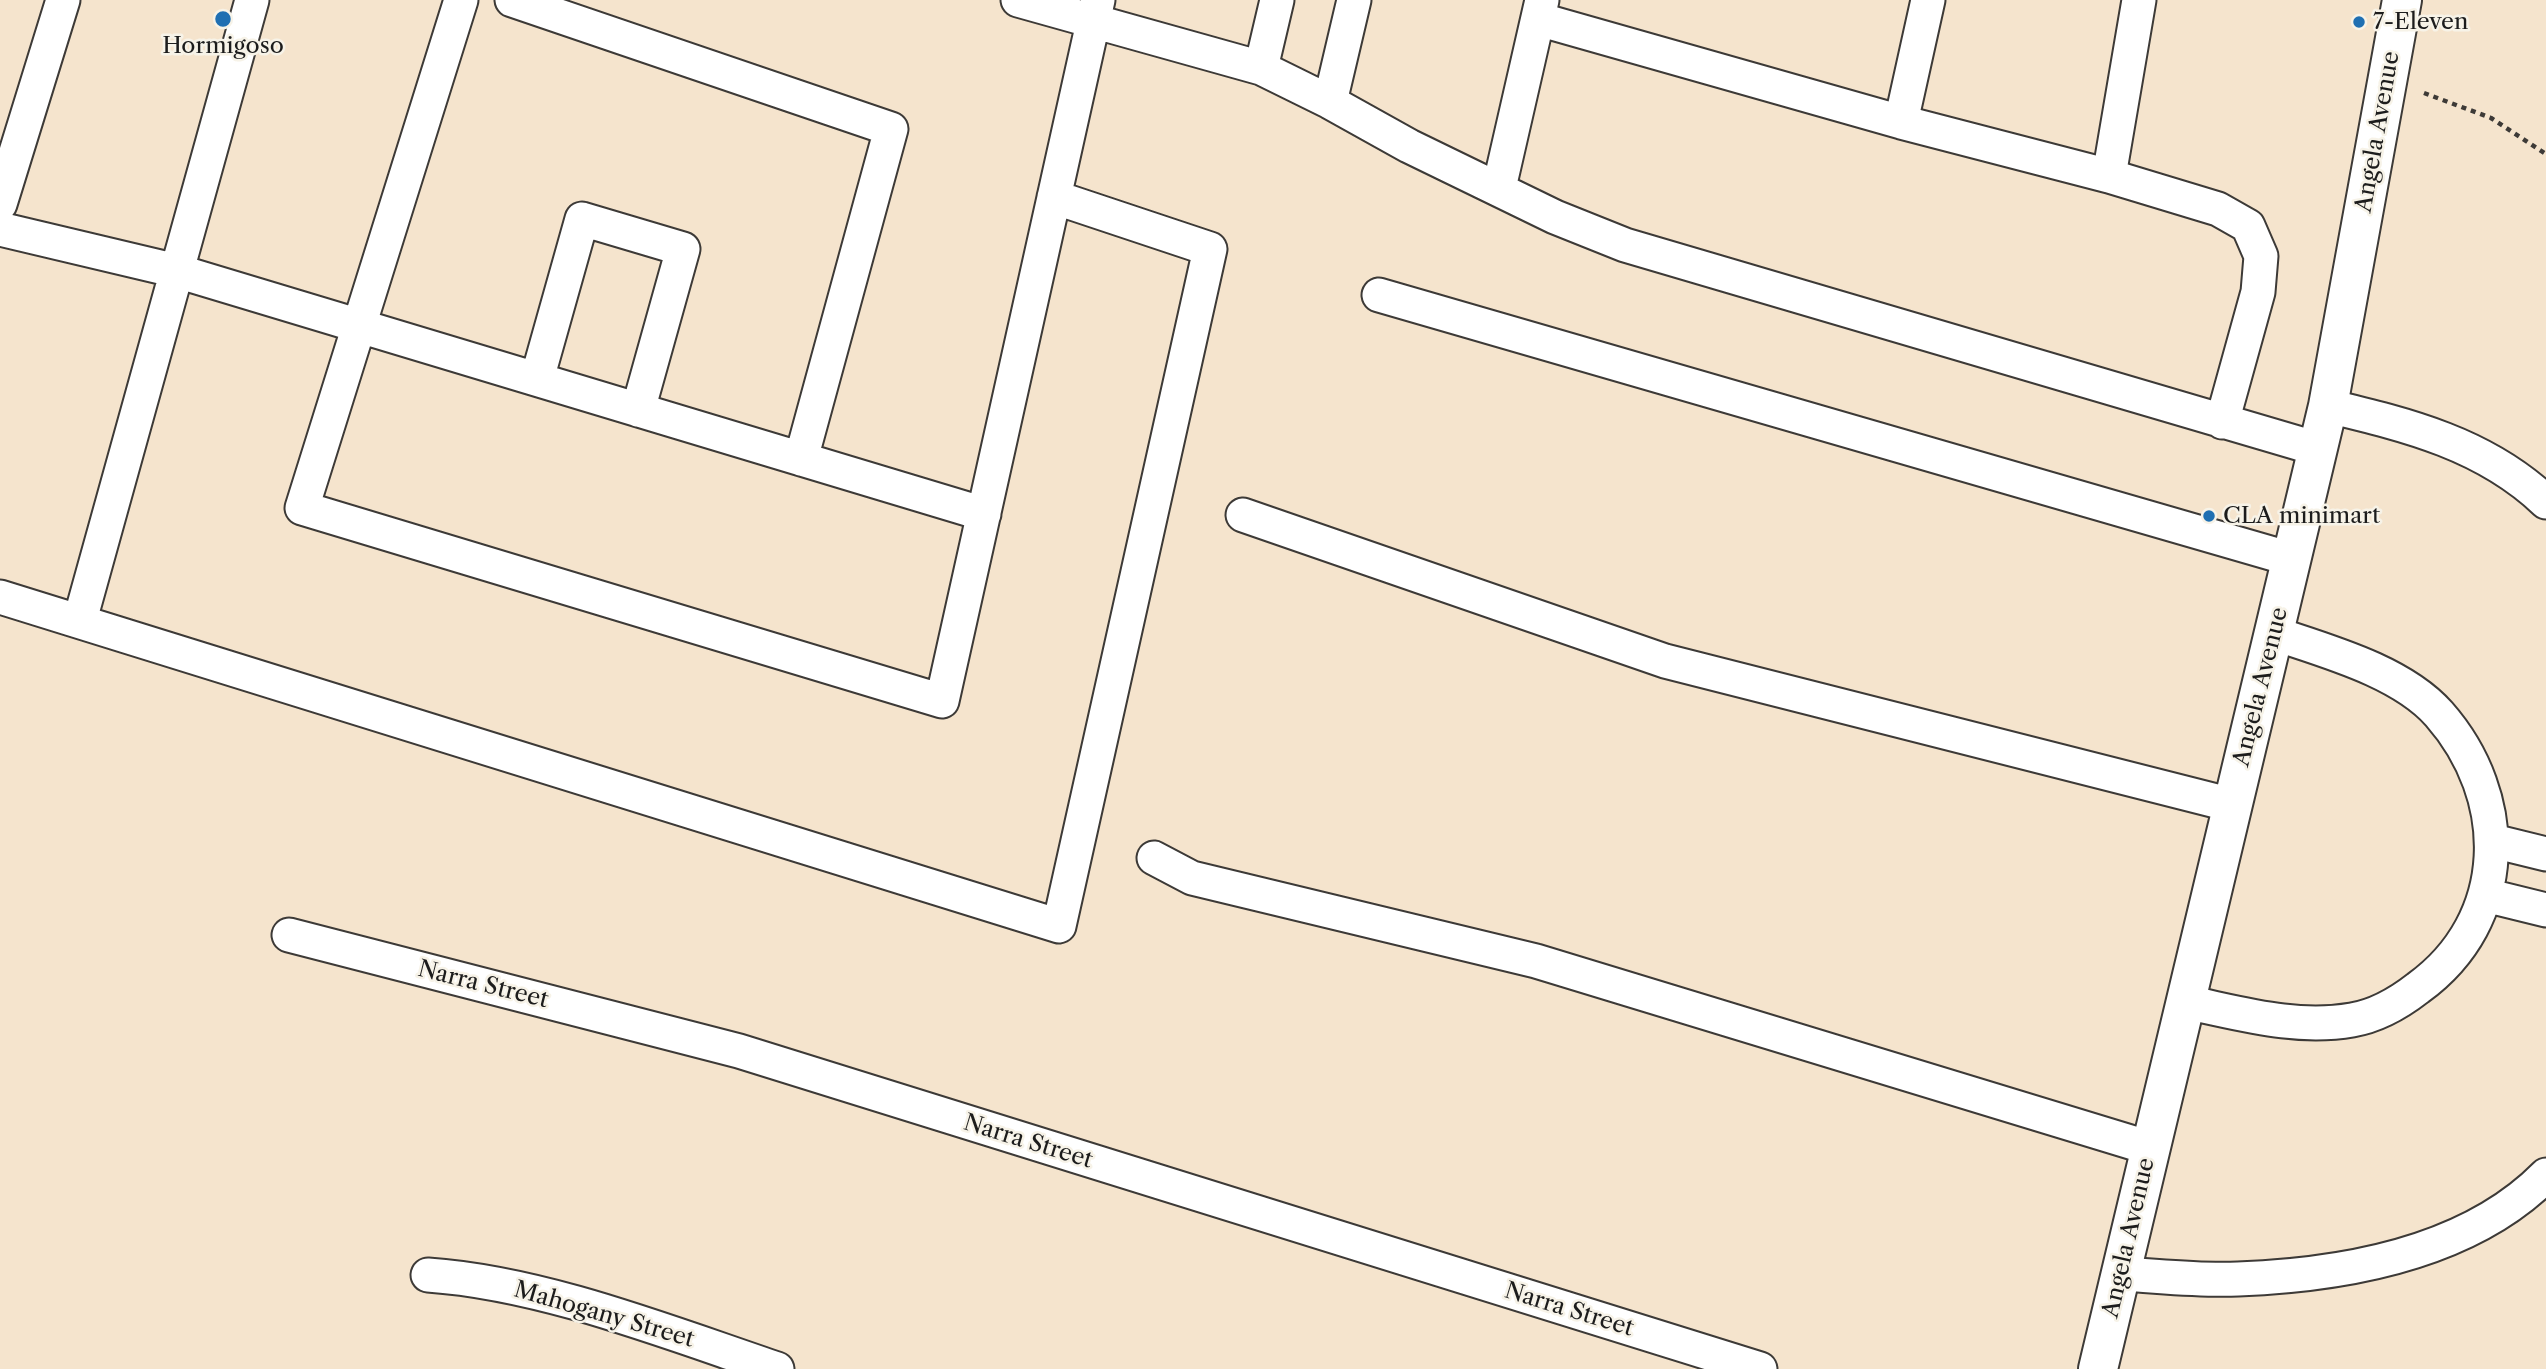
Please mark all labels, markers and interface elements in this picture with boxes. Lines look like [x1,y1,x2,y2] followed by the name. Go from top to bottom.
[2373,8,2468,36] place label: 7-Eleven
[213,9,233,29] marker: Hormigoso
[2351,14,2367,30] marker: 7-Eleven
[162,32,284,60] place label: Hormigoso
[2350,49,2406,215] street label: Angela Avenue
[2223,502,2380,530] place label: CLA minimart
[2201,508,2217,524] marker: CLA minimart
[2228,604,2294,770] street label: Angela Avenue
[415,955,551,1015] street label: Narra Street
[960,1109,1096,1175] street label: Narra Street
[2097,1155,2161,1321] street label: Angela Avenue
[511,1276,697,1354] street label: Mahogany Street
[1501,1277,1637,1343] street label: Narra Street

